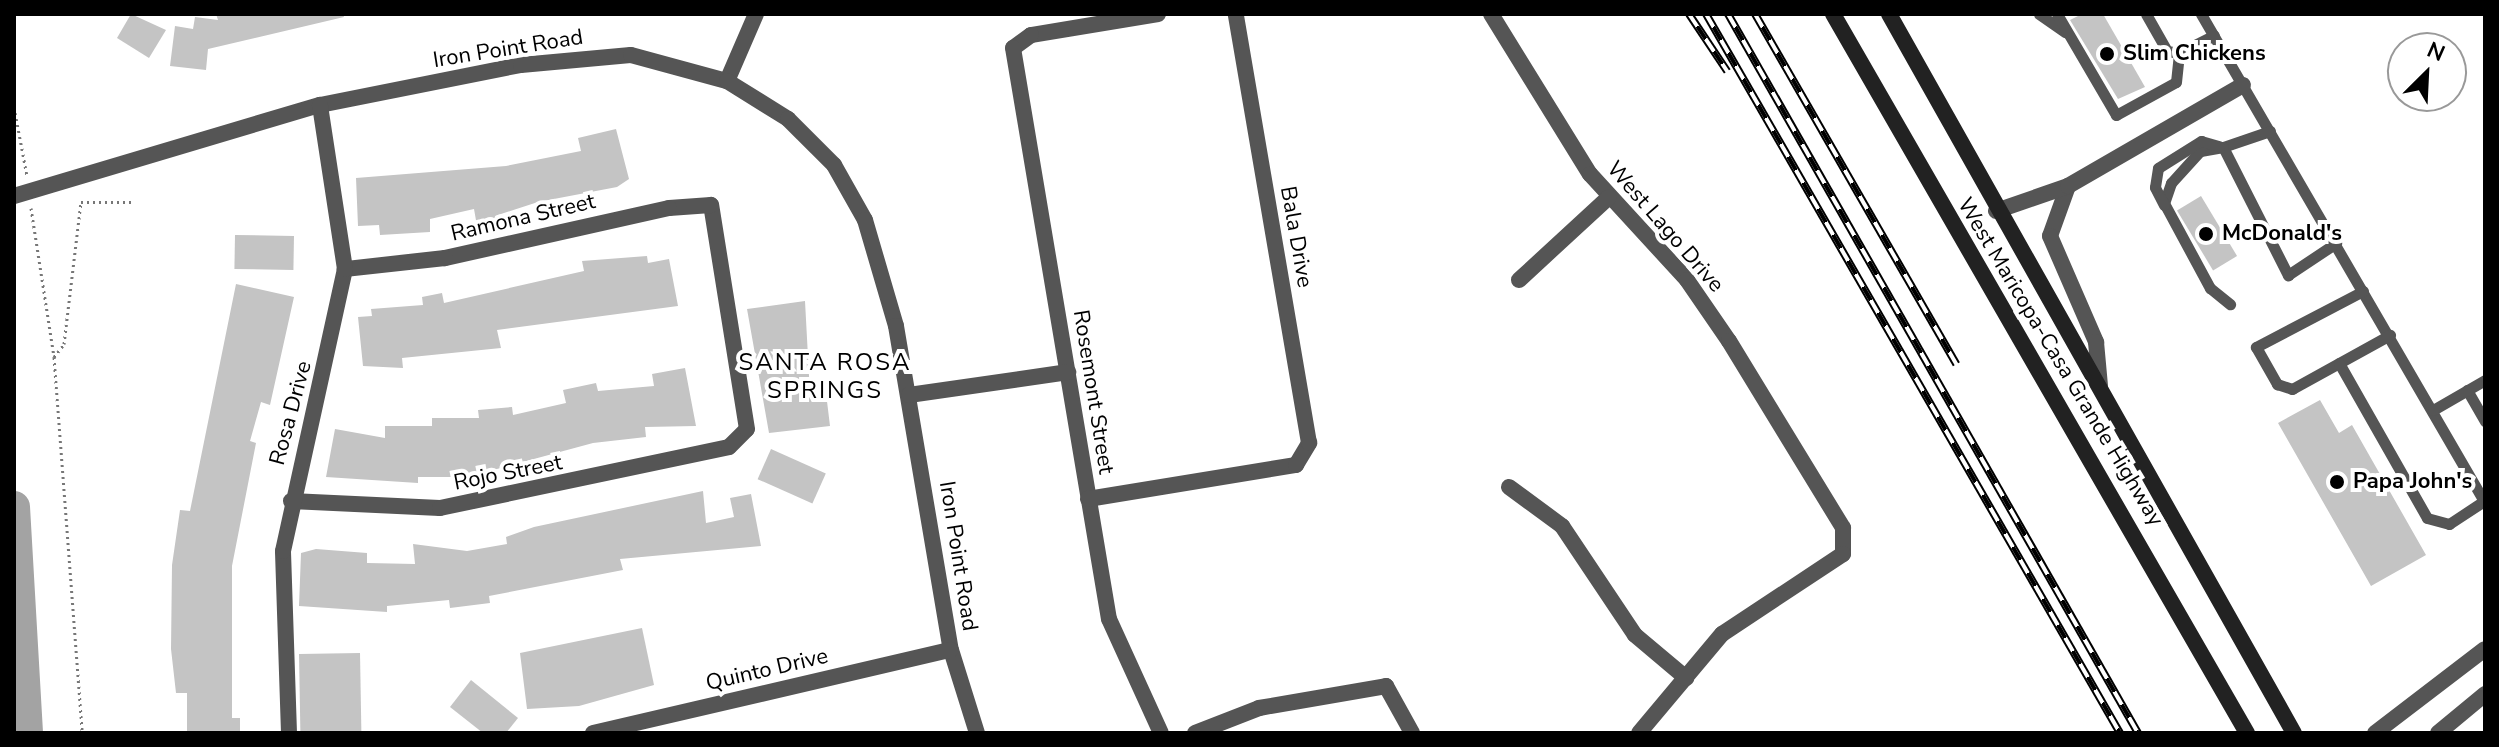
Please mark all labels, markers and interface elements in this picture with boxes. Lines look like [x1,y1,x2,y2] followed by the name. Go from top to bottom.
[431,24,585,74] street label: Iron Point Road
[2387,32,2467,112] north arrow
[2422,35,2450,69] text: N
[2123,41,2266,67] place label: Slim Chickens
[2098,45,2116,63] marker: Slim Chickens
[1601,156,1729,298] street label: West Lago Drive
[1274,184,1318,290] street label: Bala Drive
[448,189,598,247] street label: Ramona Street
[1951,193,2169,531] street label: West Maricopa-Casa Grande Highway
[2222,221,2342,247] place label: McDonald's
[2197,225,2215,243] marker: McDonald's
[1067,308,1119,476] street label: Rosemont Street
[739,349,911,405] district label: SANTA ROSA SPRINGS
[264,358,318,468] street label: Rosa Drive
[452,450,564,496] street label: Rojo Street
[2353,469,2472,495] place label: Papa John's
[2328,473,2346,491] marker: Papa John's
[933,479,983,633] street label: Iron Point Road
[703,643,831,697] street label: Quinto Drive

